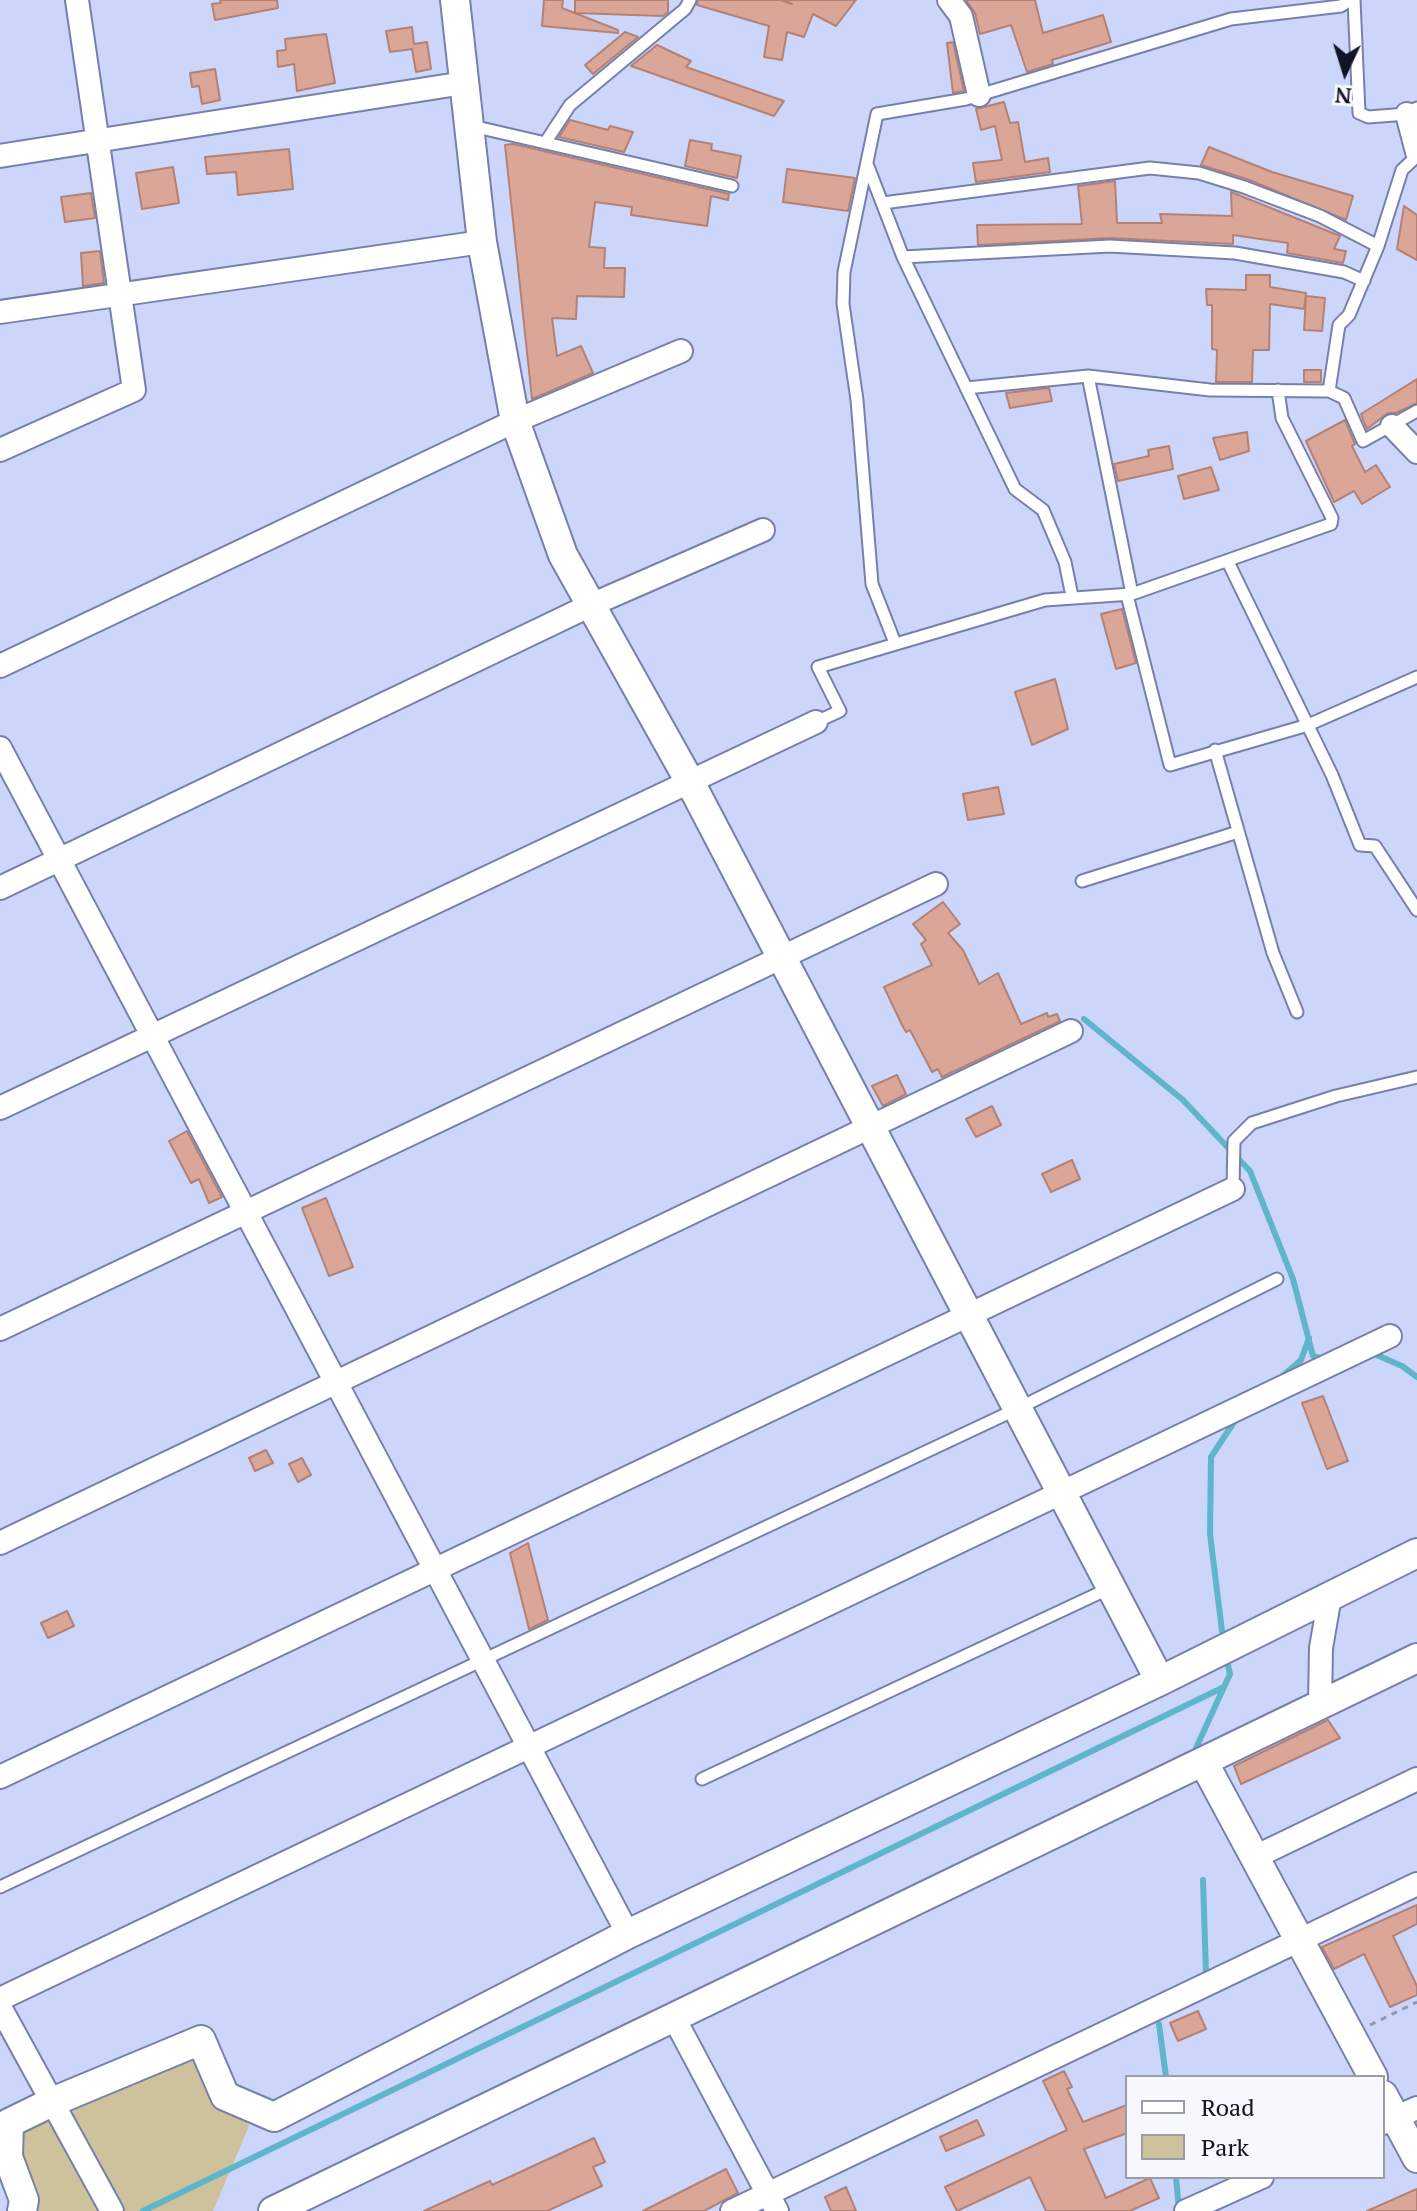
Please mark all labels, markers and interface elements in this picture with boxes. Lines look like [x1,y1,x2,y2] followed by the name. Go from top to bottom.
[1305,32,1385,112] north arrow
[1334,81,1353,111] text: N
[1125,2075,1385,2179] legend
[1201,2091,1255,2123] text: Road
[1201,2131,1249,2163] text: Park

